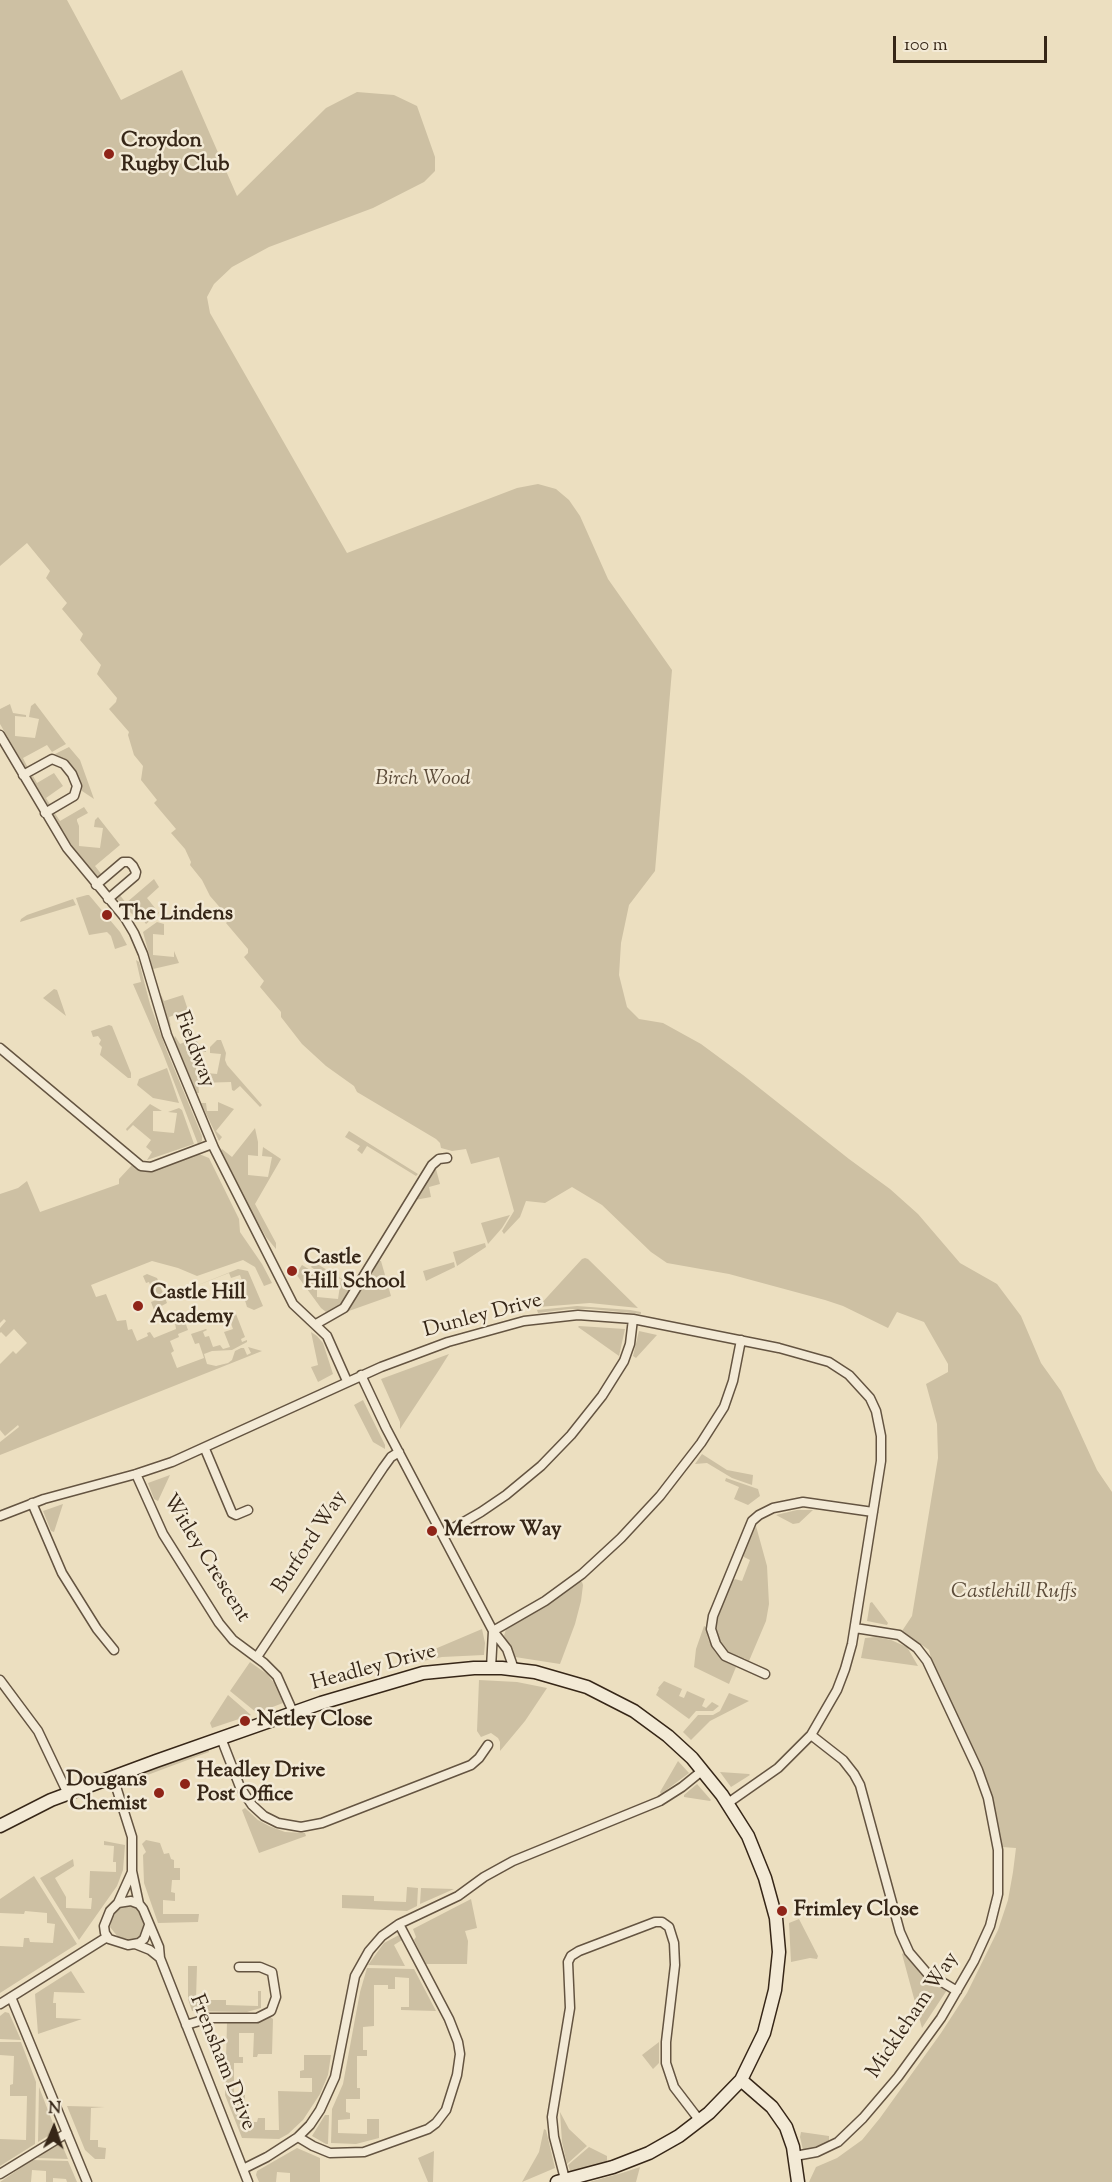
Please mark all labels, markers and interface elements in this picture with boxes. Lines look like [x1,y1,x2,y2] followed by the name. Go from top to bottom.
[896,24,1050,62] scale bar
[904,33,948,59] text: 100 m
[121,129,229,179] place label: Croydon Rugby Club
[102,147,116,161] marker: Croydon Rugby Club
[375,767,471,793] park label: Birch Wood
[119,902,233,928] place label: The Lindens
[100,908,114,922] marker: The Lindens
[167,1008,219,1092] street label: Fieldway
[304,1246,406,1296] place label: Castle Hill School
[285,1264,299,1278] marker: Castle Hill School
[150,1281,246,1331] place label: Castle Hill Academy
[421,1289,545,1345] street label: Dunley Drive
[131,1299,145,1313] marker: Castle Hill Academy
[268,1487,354,1599] street label: Burford Way
[156,1490,254,1628] street label: Witley Crescent
[444,1518,562,1544] place label: Merrow Way
[425,1524,439,1538] marker: Merrow Way
[951,1580,1077,1606] park label: Castlehill Ruffs
[309,1640,439,1698] street label: Headley Drive
[257,1708,372,1734] place label: Netley Close
[238,1714,252,1728] marker: Netley Close
[197,1759,325,1809] place label: Headley Drive Post Office
[66,1768,147,1818] place label: Dougans Chemist
[178,1777,192,1791] marker: Headley Drive Post Office
[152,1786,166,1800] marker: Dougans Chemist
[794,1898,919,1924] place label: Frimley Close
[775,1904,789,1918] marker: Frimley Close
[862,1948,966,2084] street label: Mickleham Way
[182,1992,260,2134] street label: Frensham Drive
[24,2098,84,2158] north arrow
[48,2098,61,2121] text: N

